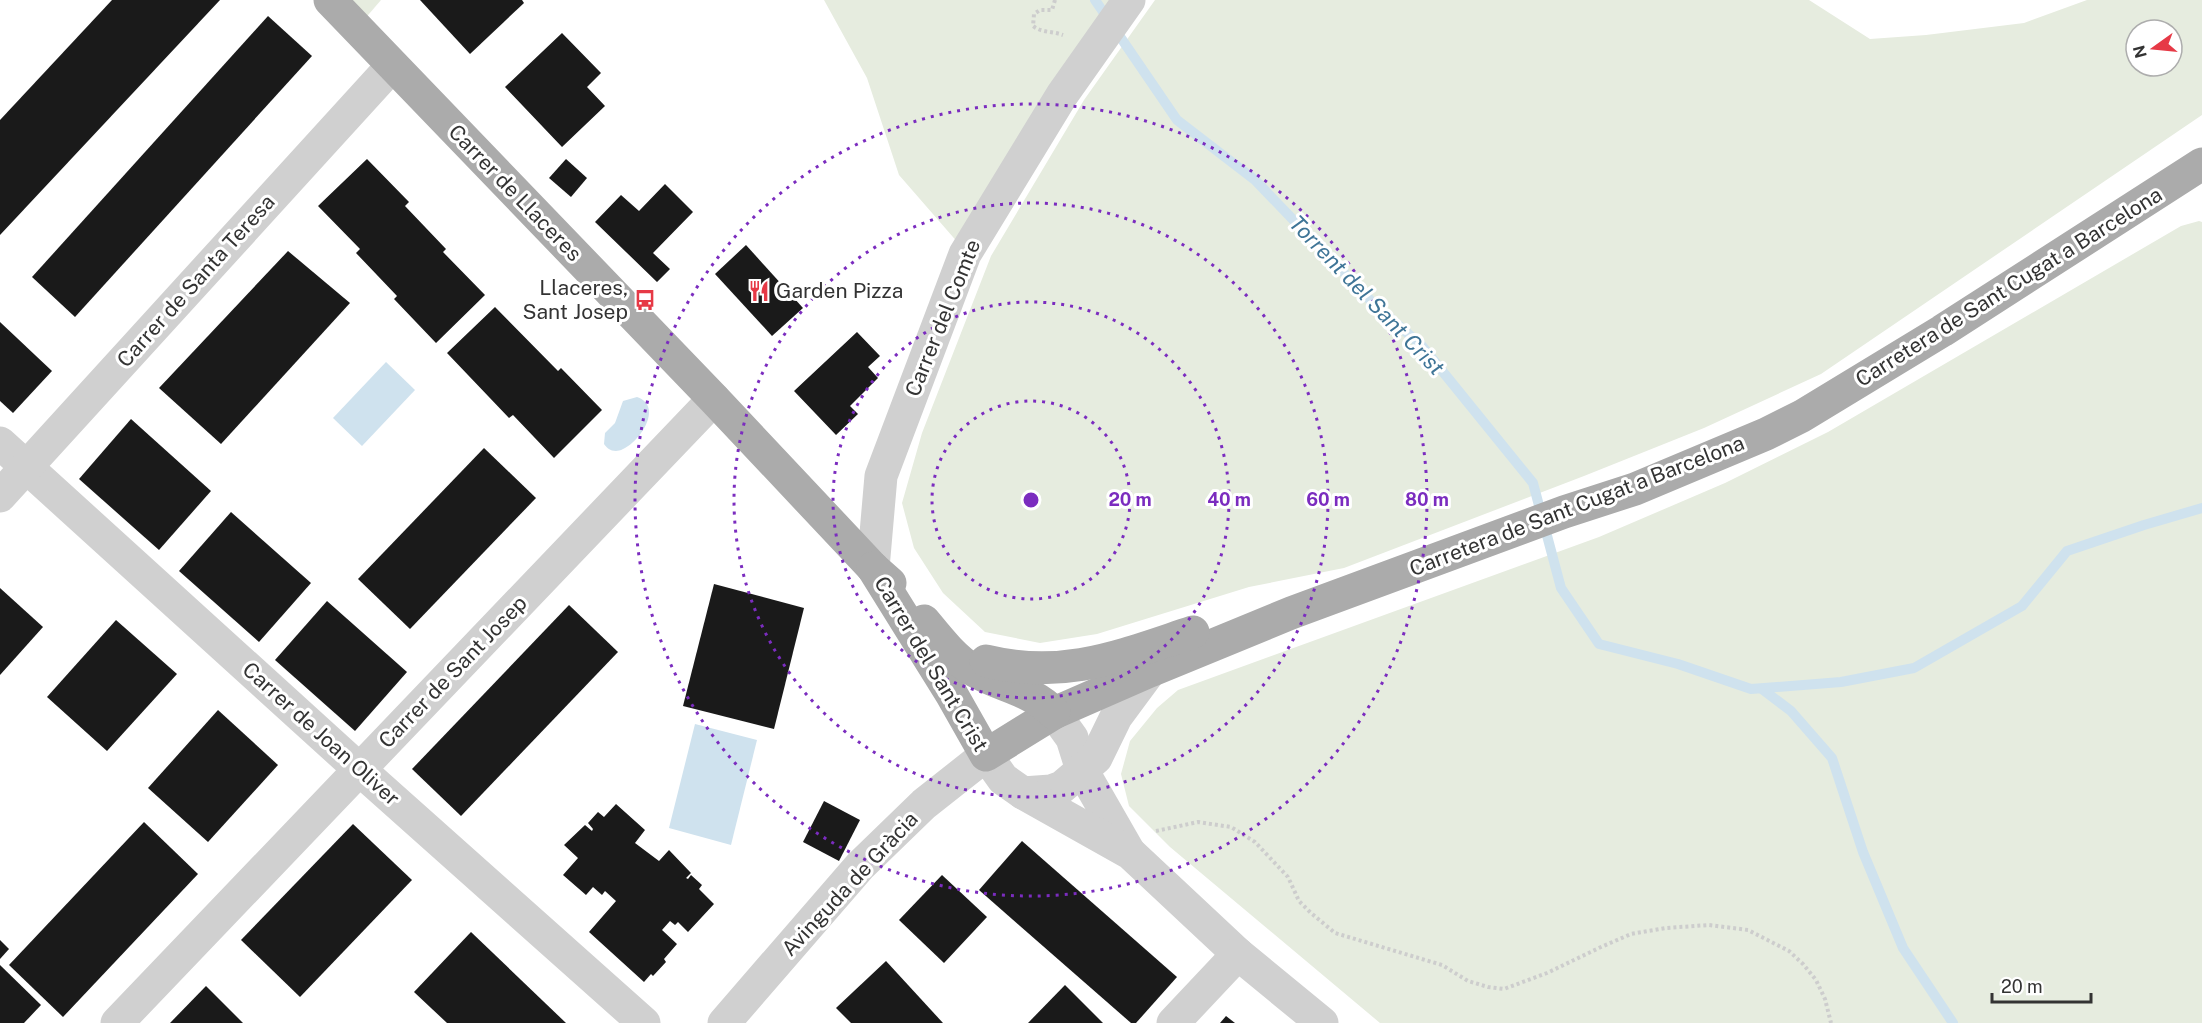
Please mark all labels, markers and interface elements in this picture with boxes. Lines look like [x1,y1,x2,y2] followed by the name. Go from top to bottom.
[2124,18,2184,78] north arrow
[2129,43,2151,60] text: N
[444,119,587,266] street label: Carrer de Llaceres
[1851,182,2167,392] street label: Carretera de Sant Cugat a Barcelona
[112,189,280,372] street label: Carrer de Santa Teresa
[1284,210,1450,381] water label: Torrent del Sant Crist
[900,236,985,400] street label: Carrer del Comte
[522,275,628,324] place label: Llaceres, Sant Josep
[776,278,903,303] place label: Garden Pizza
[747,279,771,303] restaurant icon: Garden Pizza
[633,288,657,312] bus stop icon: Llaceres, Sant Josep
[1406,430,1748,581] street label: Carretera de Sant Cugat a Barcelona
[1108,489,1152,510] text: 20 m
[1207,489,1251,510] text: 40 m
[1306,489,1350,510] text: 60 m
[1405,489,1449,510] text: 80 m
[1021,490,1041,510] centre of rings
[869,572,994,756] street label: Carrer del Sant Crist
[373,590,532,753] street label: Carrer de Sant Josep
[238,657,405,811] street label: Carrer de Joan Oliver
[776,806,923,961] street label: Avinguda de Gràcia
[1992,966,2091,1004] scale bar
[2001,976,2043,997] text: 20 m

